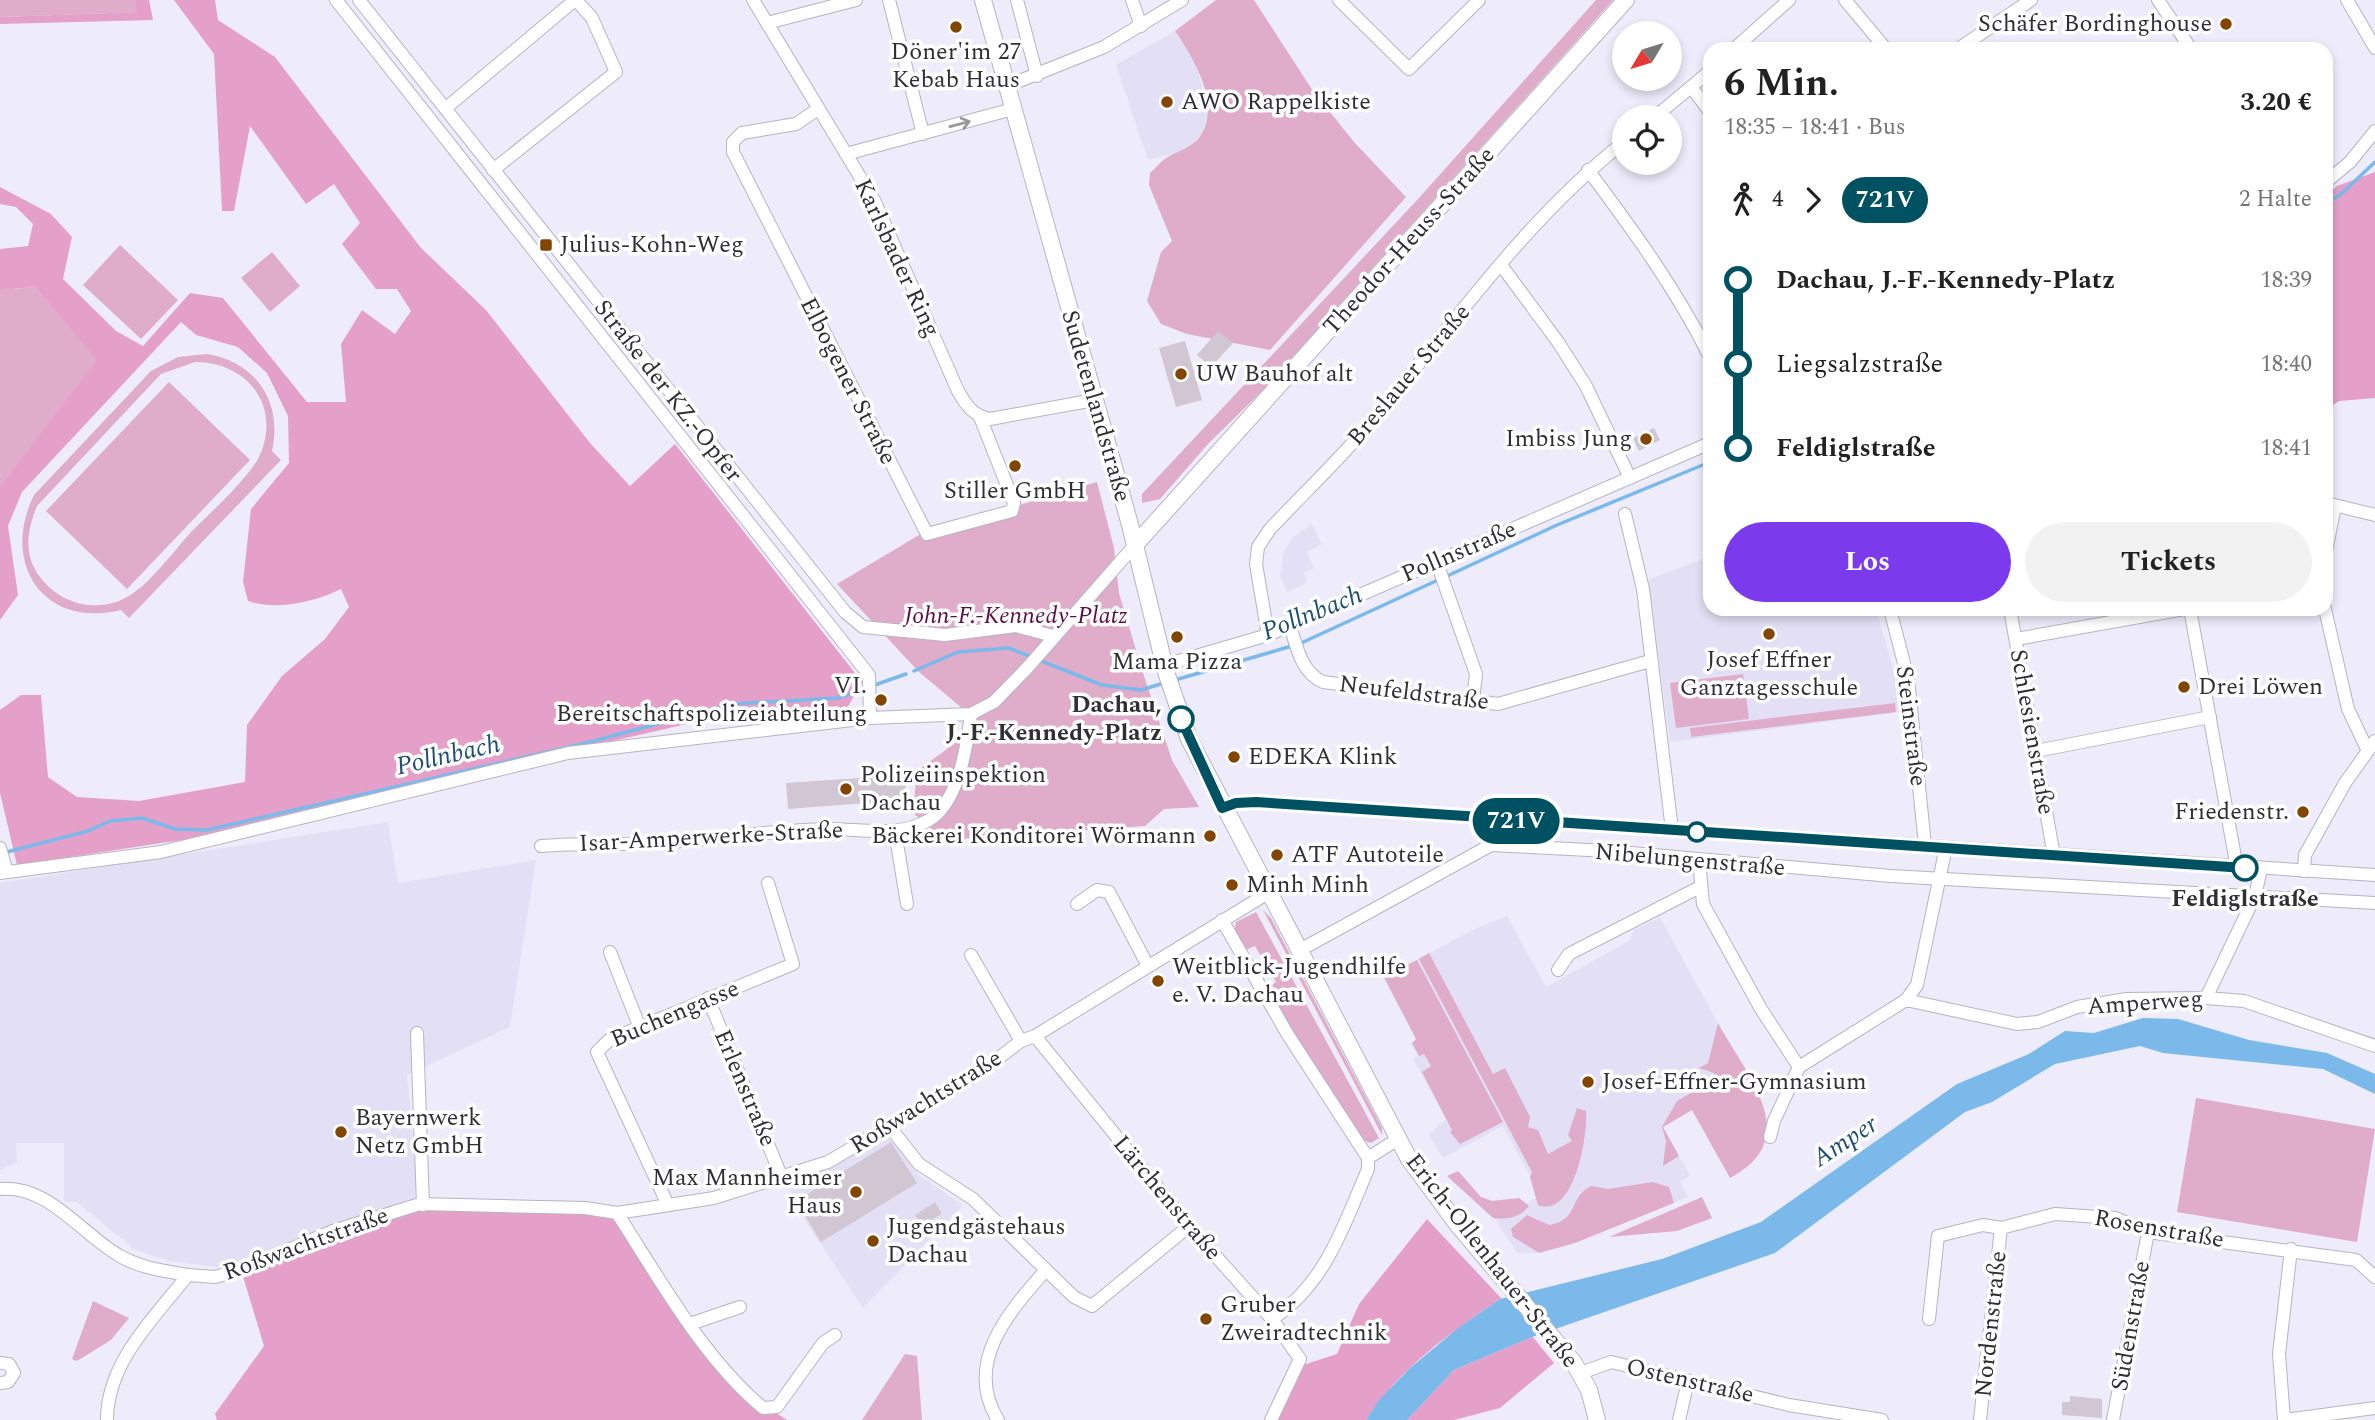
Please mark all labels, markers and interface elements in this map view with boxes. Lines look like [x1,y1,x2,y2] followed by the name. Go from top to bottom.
[1978,6,2212,42] place label: Schäfer Bordinghouse
[2218,16,2234,32] marker: Schäfer Bordinghouse
[948,19,964,35] marker: Döner'im 27 Kebab Haus
[1612,21,1682,91] north arrow
[1612,21,1682,175] map controls
[891,34,1021,98] place label: Döner'im 27 Kebab Haus
[1724,55,1839,113] text: 6 Min.
[2240,82,2312,122] text: 3.20 €
[1181,84,1371,120] place label: AWO Rappelkiste
[1159,94,1175,110] marker: AWO Rappelkiste
[1612,105,1682,175] button: locate
[1724,110,1906,145] text: 18:35 – 18:41 · Bus
[948,117,970,130] one-way arrow
[1314,139,1504,343] street label: Theodor-Heuss-Straße
[844,173,950,343] street label: Karlsbader Ring
[1724,181,1762,219] icon: walk
[1794,181,1832,219] icon: forward
[1772,182,1784,217] text: 4
[1856,182,1914,218] text: 721V
[2239,182,2312,217] text: 2 Halte
[560,227,744,263] place label: Julius-Kohn-Weg
[538,237,554,253] marker: Julius-Kohn-Weg
[1776,260,2115,300] text: Dachau, J.-F.-Kennedy-Platz
[2260,263,2312,298] text: 18:39
[790,291,906,471] street label: Elbogener Straße
[585,292,751,490] street label: Straße der KZ.-Opfer
[1339,296,1479,454] street label: Breslauer Straße
[1051,306,1141,506] street label: Sudetenlandstraße
[1776,344,1943,384] text: Liegsalzstraße
[2260,347,2312,382] text: 18:40
[1195,356,1353,392] place label: UW Bauhof alt
[1173,366,1189,382] marker: UW Bauhof alt
[1505,421,1632,457] place label: Imbiss Jung
[1776,428,1936,468] text: Feldiglstraße
[1638,431,1654,447] marker: Imbiss Jung
[2260,431,2312,466] text: 18:41
[1007,458,1023,474] marker: Stiller GmbH
[944,473,1086,509] place label: Stiller GmbH
[1396,512,1522,592] street label: Pollnstraße
[1724,522,2011,602] button: Los
[2025,522,2312,602] button: Tickets
[1256,575,1368,651] water label: Pollnbach
[902,598,1128,634] park label: John-F.-Kennedy-Platz
[1761,626,1777,642] marker: Josef Effner Ganztagesschule
[1169,629,1185,645] marker: Mama Pizza
[1680,642,1858,706] place label: Josef Effner Ganztagesschule
[1112,644,1243,680] place label: Mama Pizza
[2000,647,2064,817] street label: Schlesienstraße
[1886,664,1936,788] street label: Steinstraße
[1337,666,1491,720] street label: Neufeldstraße
[556,668,867,732] place label: VI. Bereitschaftspolizeiabteilung
[2198,669,2323,705] place label: Drei Löwen
[2176,679,2192,695] marker: Drei Löwen
[946,687,1162,751] place label: Dachau, J.-F.-Kennedy-Platz
[873,692,889,708] marker: VI. Bereitschaftspolizeiabteilung
[1168,706,1194,732] marker: Dachau, J.-F.-Kennedy-Platz
[392,724,504,786] water label: Pollnbach
[1248,739,1397,775] place label: EDEKA Klink
[1226,749,1242,765] marker: EDEKA Klink
[860,757,1046,821] place label: Polizeiinspektion Dachau
[838,781,854,797] marker: Polizeiinspektion Dachau
[2174,794,2289,830] place label: Friedenstr.
[1467,798,1565,844] line badge: 721V
[1487,803,1545,839] text: 721V
[2295,804,2311,820] marker: Friedenstr.
[578,812,844,862] street label: Isar-Amperwerke-Straße
[871,818,1196,854] place label: Bäckerei Konditorei Wörmann
[1687,822,1707,842] unlabelled marker
[1202,828,1218,844] marker: Bäckerei Konditorei Wörmann
[1593,834,1787,886] street label: Nibelungenstraße
[1291,837,1444,873] place label: ATF Autoteile
[1269,847,1285,863] marker: ATF Autoteile
[2232,855,2258,881] marker: Feldiglstraße
[1246,867,1369,903] place label: Minh Minh
[1224,877,1240,893] marker: Minh Minh
[2171,881,2319,917] place label: Feldiglstraße
[1172,949,1406,1013] place label: Weitblick-Jugendhilfe e. V. Dachau
[605,971,745,1057] street label: Buchengasse
[1150,973,1166,989] marker: Weitblick-Jugendhilfe e. V. Dachau
[2086,981,2204,1025] street label: Amperweg
[704,1024,786,1152] street label: Erlenstraße
[843,1041,1009,1163] street label: Roßwachtstraße
[1602,1064,1867,1100] place label: Josef-Effner-Gymnasium
[1580,1074,1596,1090] marker: Josef-Effner-Gymnasium
[355,1100,484,1164] place label: Bayernwerk Netz GmbH
[1803,1104,1887,1178] water label: Amper
[333,1124,349,1140] marker: Bayernwerk Netz GmbH
[1104,1127,1230,1269] street label: Lärchenstraße
[1396,1146,1588,1376] street label: Erich-Ollenhauer-Straße
[652,1160,842,1224] place label: Max Mannheimer Haus
[848,1184,864,1200] marker: Max Mannheimer Haus
[218,1197,394,1291] street label: Roßwachtstraße
[2091,1200,2227,1258] street label: Rosenstraße
[887,1209,1066,1273] place label: Jugendgästehaus Dachau
[865,1233,881,1249] marker: Jugendgästehaus Dachau
[1965,1249,2017,1399] street label: Nordenstraße
[2102,1258,2160,1394] street label: Südenstraße
[1220,1287,1387,1351] place label: Gruber Zweiradtechnik
[1198,1311,1214,1327] marker: Gruber Zweiradtechnik
[1623,1349,1757,1413] street label: Ostenstraße

